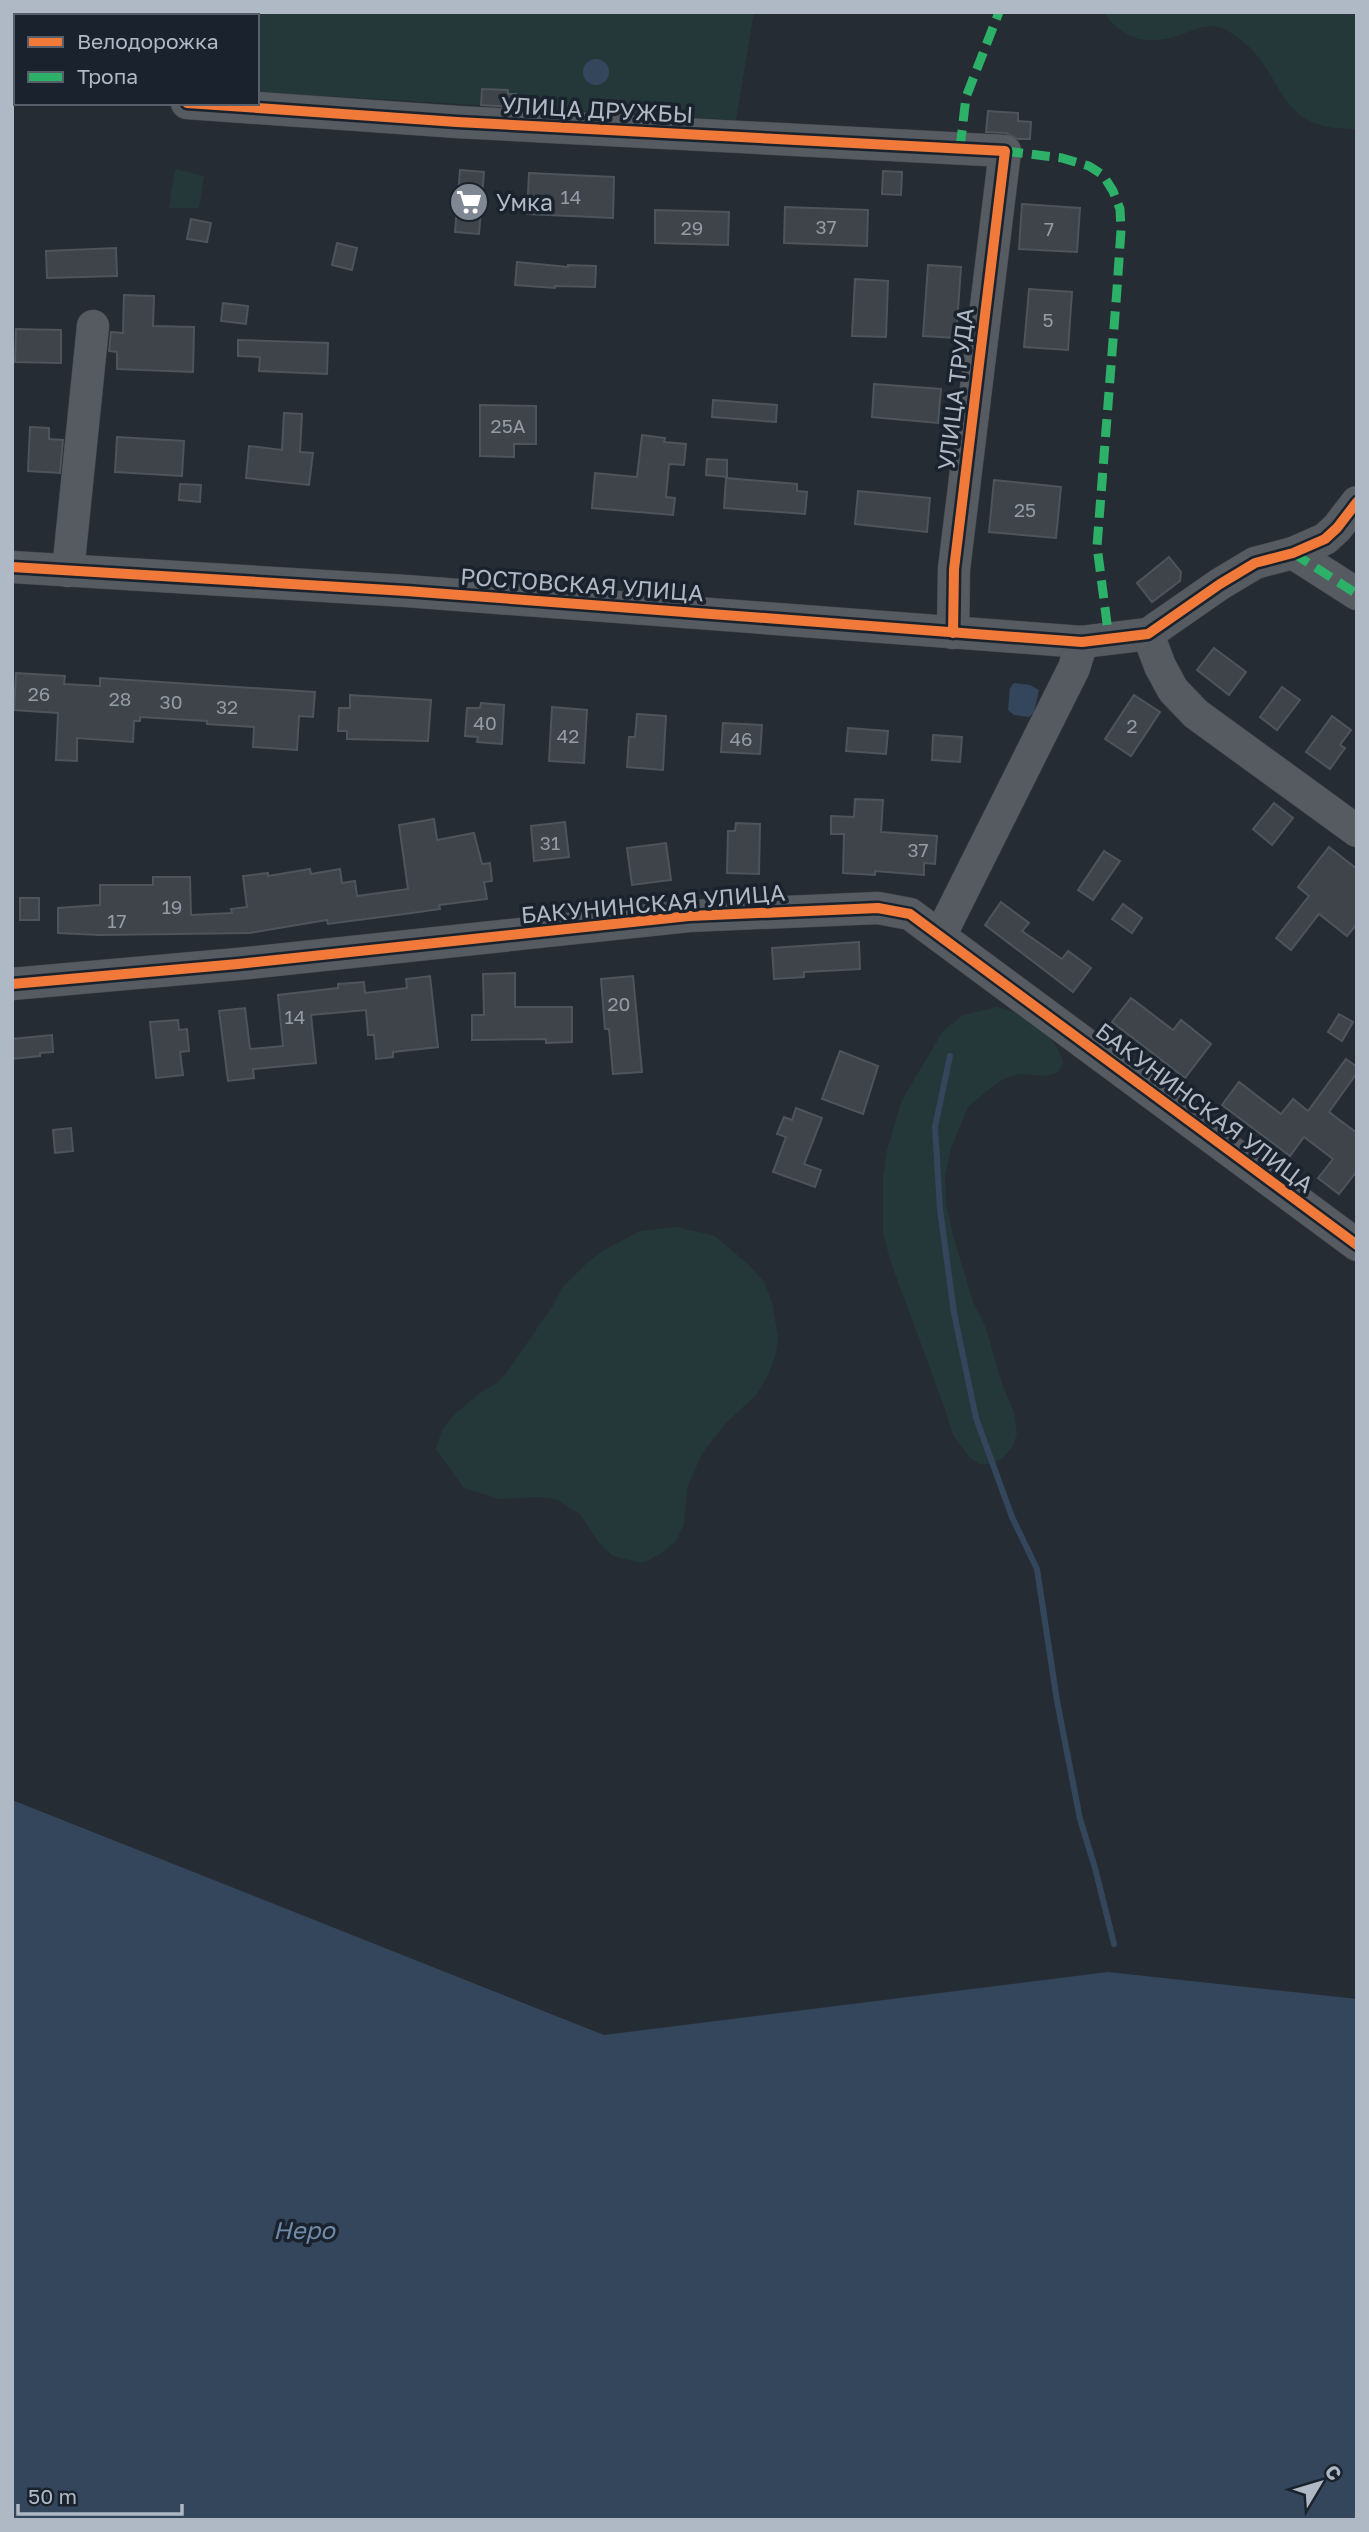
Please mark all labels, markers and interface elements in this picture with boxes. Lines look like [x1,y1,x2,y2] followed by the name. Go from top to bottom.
[14,14,259,105] legend
[77,28,219,54] text: Велодорожка
[77,63,138,89] text: Тропа
[500,90,694,128] street label: УЛИЦА ДРУЖБЫ
[448,181,490,223] supermarket icon: Умка
[561,185,581,208] house number: 14
[496,188,553,216] place label: Умка
[815,215,837,238] house number: 37
[681,216,703,239] house number: 29
[1044,217,1054,240] house number: 7
[931,306,979,472] street label: УЛИЦА ТРУДА
[1042,308,1054,331] house number: 5
[491,414,526,437] house number: 25А
[1014,498,1036,521] house number: 25
[459,562,705,606] street label: РОСТОВСКАЯ УЛИЦА
[28,682,50,705] house number: 26
[109,687,131,710] house number: 28
[160,690,182,713] house number: 30
[216,695,238,718] house number: 32
[473,711,497,734] house number: 40
[1126,714,1138,737] house number: 2
[557,724,579,747] house number: 42
[729,727,753,750] house number: 46
[540,831,560,854] house number: 31
[907,838,929,861] house number: 37
[520,877,786,929] street label: БАКУНИНСКАЯ УЛИЦА
[162,895,182,918] house number: 19
[107,909,127,932] house number: 17
[608,992,630,1015] house number: 20
[285,1005,305,1028] house number: 14
[1091,1016,1319,1198] street label: БАКУНИНСКАЯ УЛИЦА
[273,2215,336,2244] water label: Неро
[1285,2448,1355,2518] north arrow
[1321,2460,1347,2485] text: С
[18,2472,182,2516] scale bar
[28,2483,77,2509] text: 50 m

